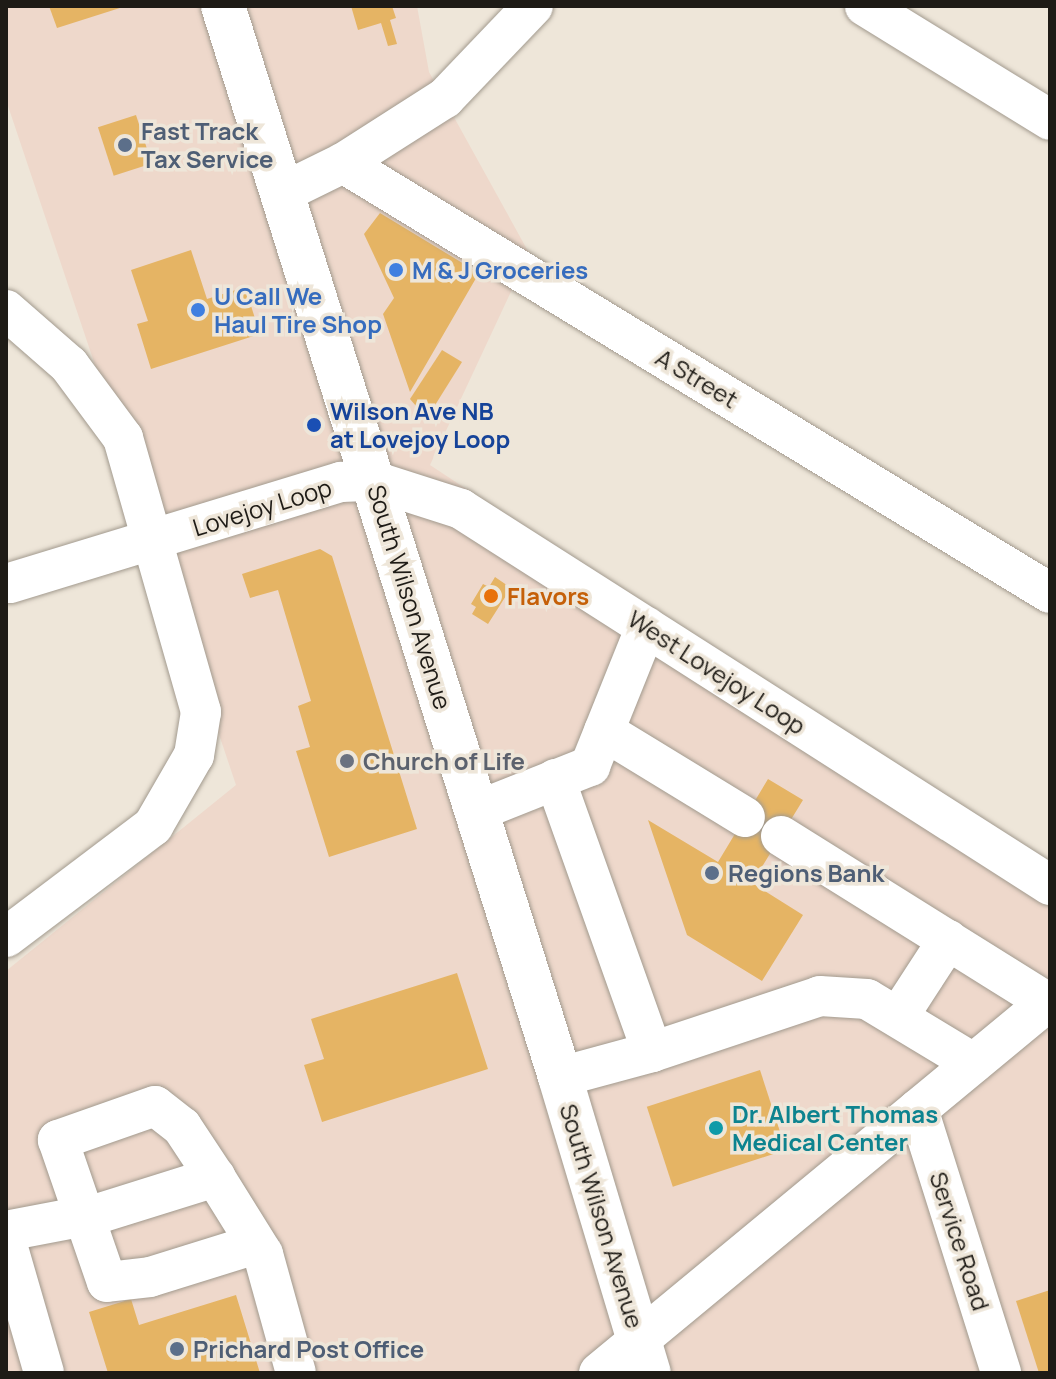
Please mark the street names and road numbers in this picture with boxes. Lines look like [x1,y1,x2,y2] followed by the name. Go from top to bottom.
[651,342,743,414] street label: A Street
[189,472,335,542] street label: Lovejoy Loop
[362,481,458,713] street label: South Wilson Avenue
[623,604,811,740] street label: West Lovejoy Loop
[554,1100,650,1332] street label: South Wilson Avenue
[924,1168,996,1314] street label: Service Road

